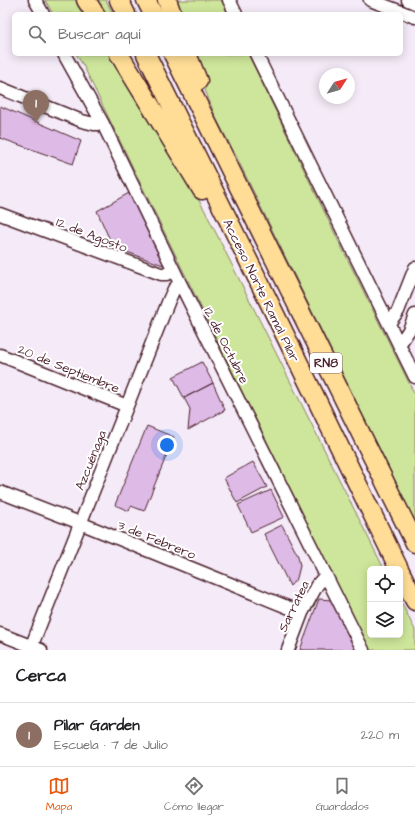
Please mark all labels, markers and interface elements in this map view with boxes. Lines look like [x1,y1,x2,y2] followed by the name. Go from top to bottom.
[12,12,403,56] search box
[26,23,48,45] icon: search
[58,24,140,45] text: Buscar aquí
[319,68,355,104] north arrow
[23,90,49,123] pin: 1
[53,213,130,258] street label: 12 de Agosto
[219,216,304,365] street label: Acceso Norte Ramal Pilar
[199,304,253,387] street label: 12 de Octubre
[15,340,122,398] street label: 20 de Septiembre
[310,353,342,373] road number: RN8
[71,427,112,493] street label: Azcuénaga
[157,435,177,455] your location
[115,516,199,564] street label: 3 de Febrero
[367,566,403,638] map controls
[367,566,403,602] button: locate
[274,578,314,635] street label: Sarratea
[367,602,403,638] button: layers
[16,664,66,688] text: Cerca
[54,715,140,736] text: Pilar Garden
[28,726,30,744] text: 1
[361,726,399,744] text: 220 m
[54,736,168,754] text: Escuela · 7 de Julio
[46,775,72,814] tab: Mapa
[164,775,224,814] tab: Cómo llegar
[316,775,369,814] tab: Guardados

